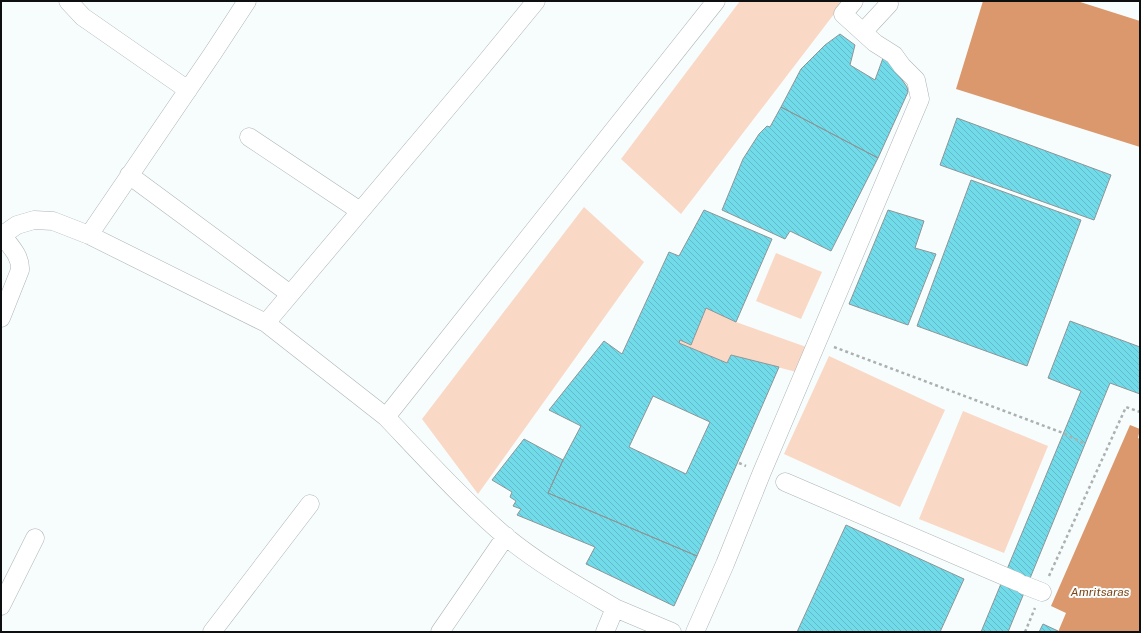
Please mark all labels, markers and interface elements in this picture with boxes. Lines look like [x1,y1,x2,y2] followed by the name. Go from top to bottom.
[1071,585,1130,599] water label: Amritsaras

